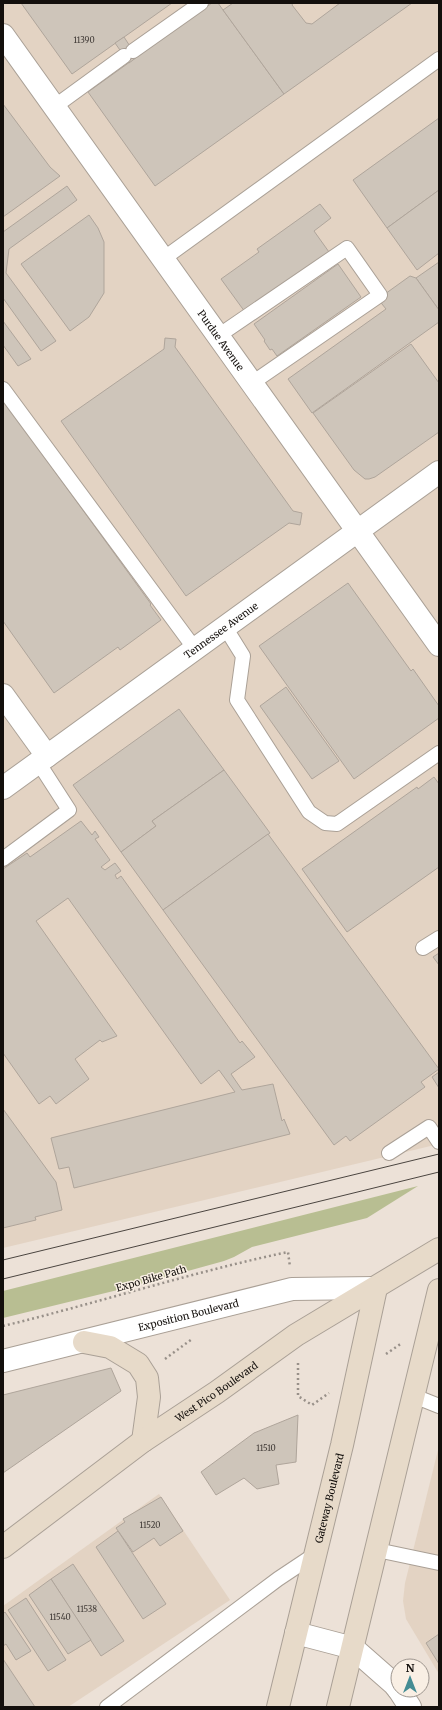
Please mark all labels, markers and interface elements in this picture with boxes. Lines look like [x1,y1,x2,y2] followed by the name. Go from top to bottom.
[73,35,95,45] house number: 11390
[194,307,247,373] street label: Purdue Avenue
[181,599,261,662] street label: Tennessee Avenue
[114,1262,188,1295] street label: Expo Bike Path
[137,1297,240,1334] street label: Exposition Boulevard
[172,1359,260,1425] street label: West Pico Boulevard
[256,1443,276,1453] house number: 11510
[312,1452,347,1545] street label: Gateway Boulevard
[140,1520,160,1530] house number: 11520
[77,1604,97,1614] house number: 11538
[49,1612,71,1622] house number: 11540
[390,1658,430,1698] north arrow
[406,1661,415,1675] text: N

